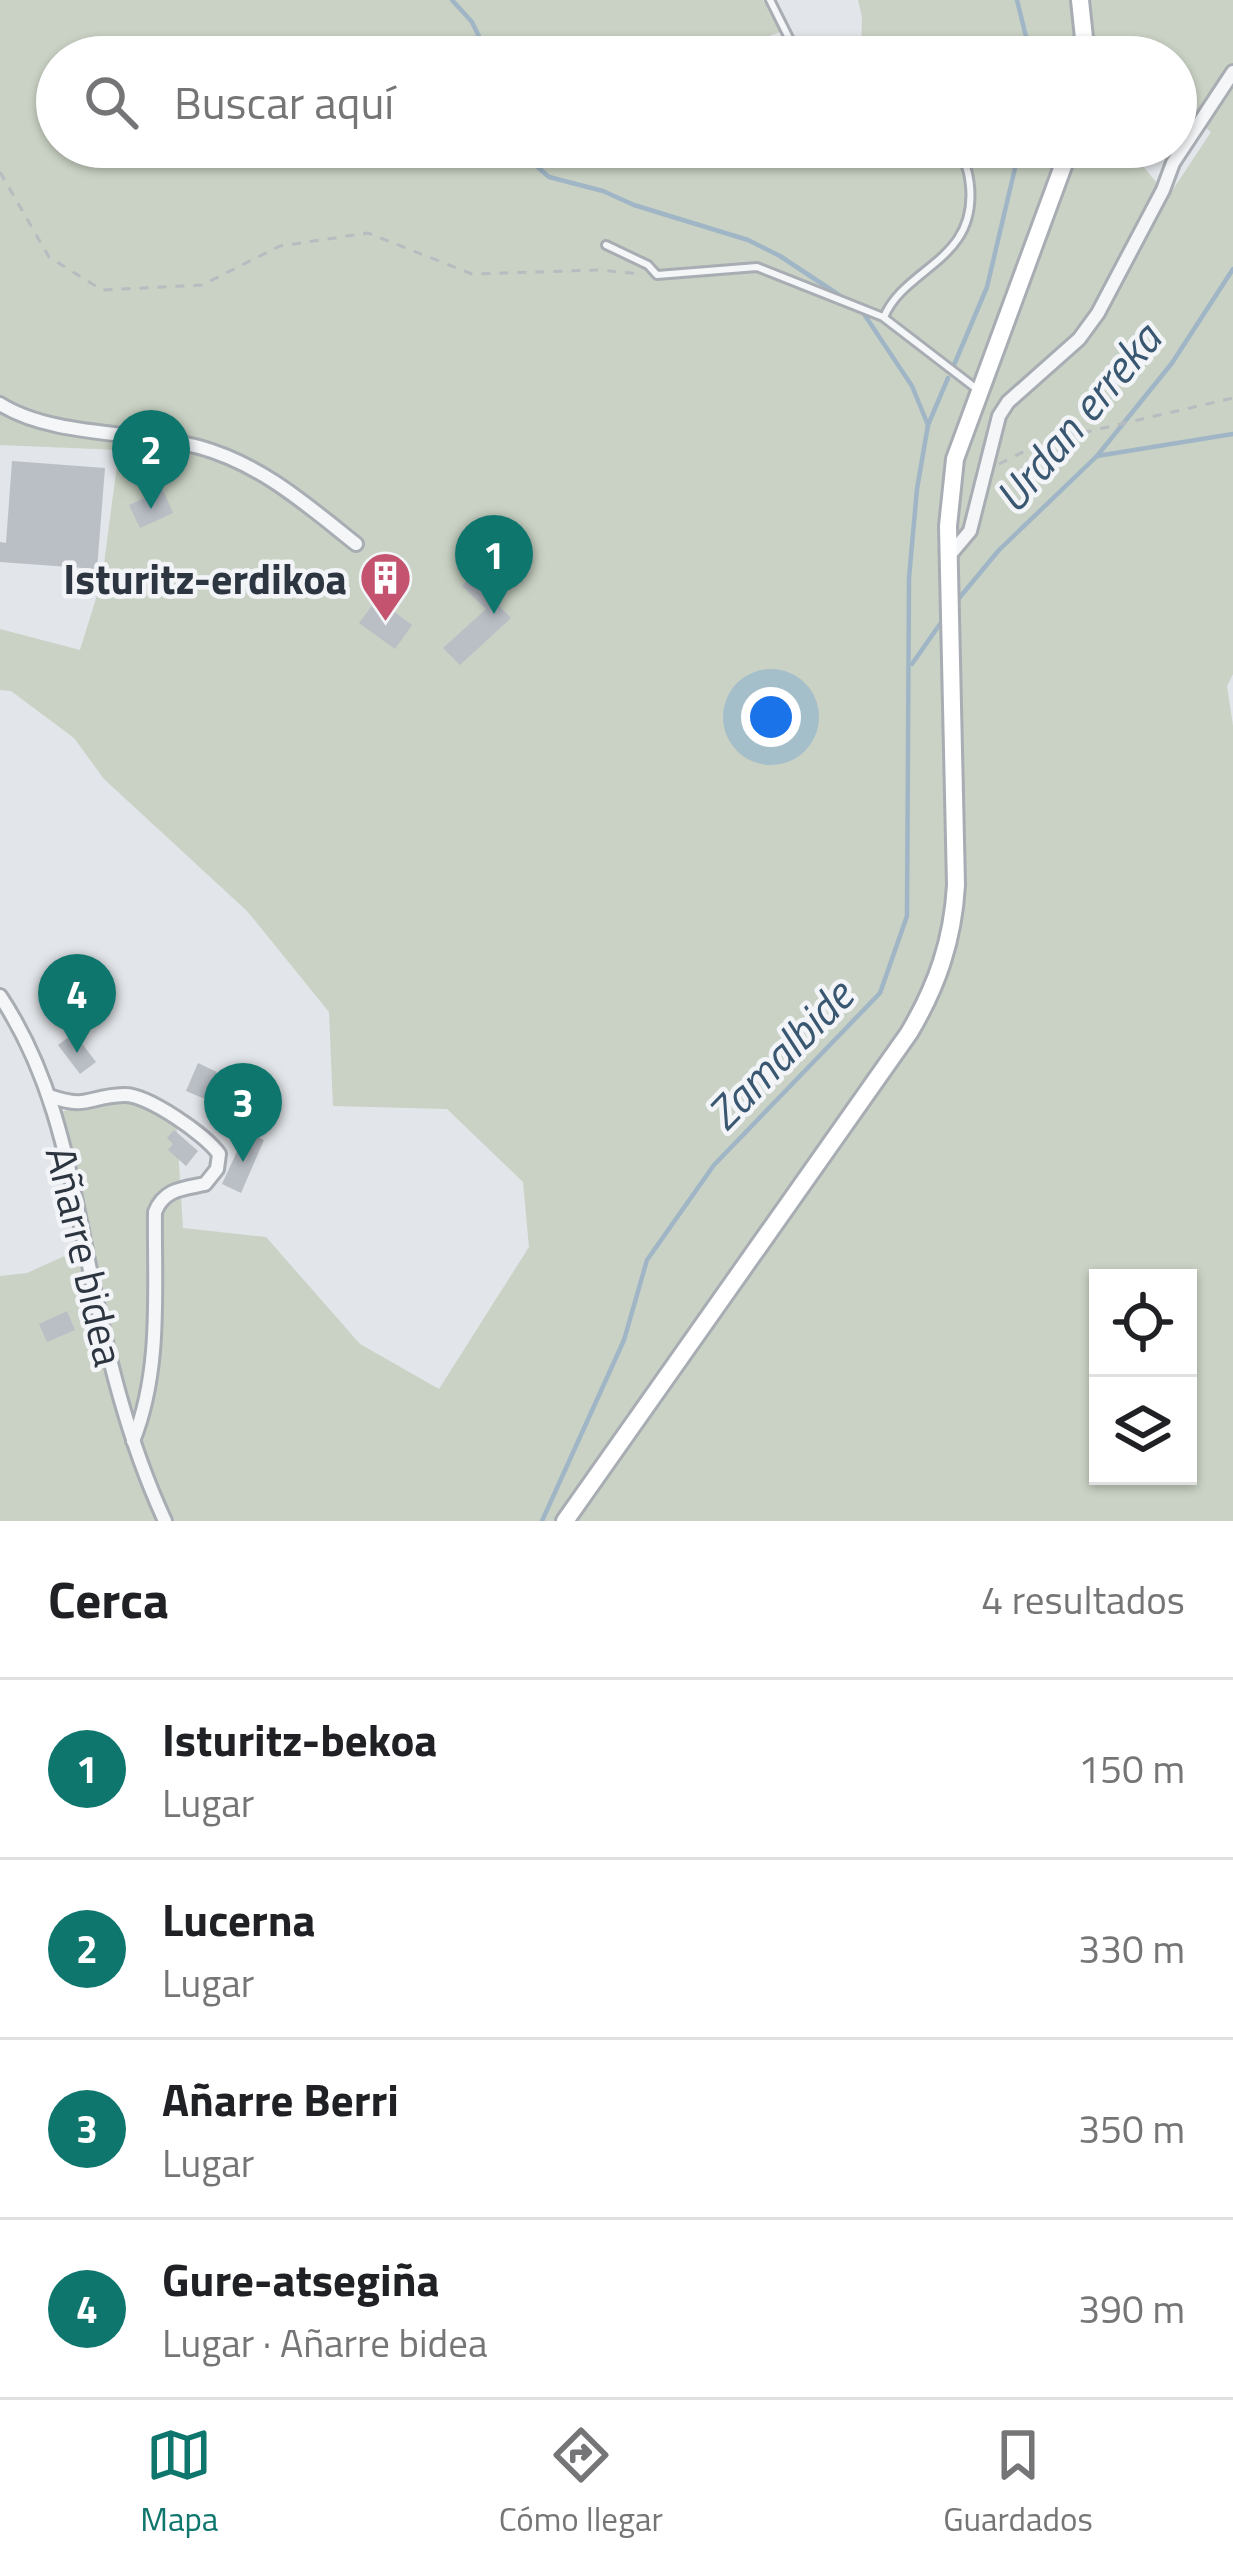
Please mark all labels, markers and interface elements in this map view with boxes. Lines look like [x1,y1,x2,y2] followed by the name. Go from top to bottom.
[36,36,1197,168] search box
[174,68,394,136] text: Buscar aquí
[78,69,144,135] icon: search
[977,306,1178,526] water label: Urdan erreka
[112,410,190,509] pin: 2
[455,515,533,614] pin: 1
[63,546,347,610] place label: Isturitz-erdikoa
[358,550,414,624] building icon: Isturitz-erdikoa
[741,687,801,747] your location
[38,954,116,1053] pin: 4
[690,962,870,1145] water label: Zamalbide
[204,1063,282,1162] pin: 3
[30,1140,142,1372] street label: Añarre bidea
[1089,1269,1197,1485] map controls
[1089,1269,1197,1377] button: locate
[1089,1377,1197,1485] button: layers
[48,1560,169,1638] text: Cerca
[981,1570,1185,1629] text: 4 resultados
[162,1705,437,1773] text: Isturitz-bekoa
[76,1739,98,1798] text: 1
[1078,1739,1185,1798] text: 150 m
[162,1773,254,1832] text: Lugar
[162,1885,316,1953] text: Lucerna
[76,1919,98,1978] text: 2
[1078,1919,1185,1978] text: 330 m
[162,1953,254,2012] text: Lugar
[162,2065,399,2133] text: Añarre Berri
[76,2099,98,2158] text: 3
[1078,2099,1185,2158] text: 350 m
[162,2133,254,2192] text: Lugar
[162,2245,440,2313] text: Gure-atsegiña
[76,2279,98,2338] text: 4
[1078,2279,1185,2338] text: 390 m
[162,2313,487,2372] text: Lugar · Añarre bidea
[140,2422,218,2544] tab: Mapa
[499,2422,663,2544] tab: Cómo llegar
[943,2422,1093,2544] tab: Guardados

